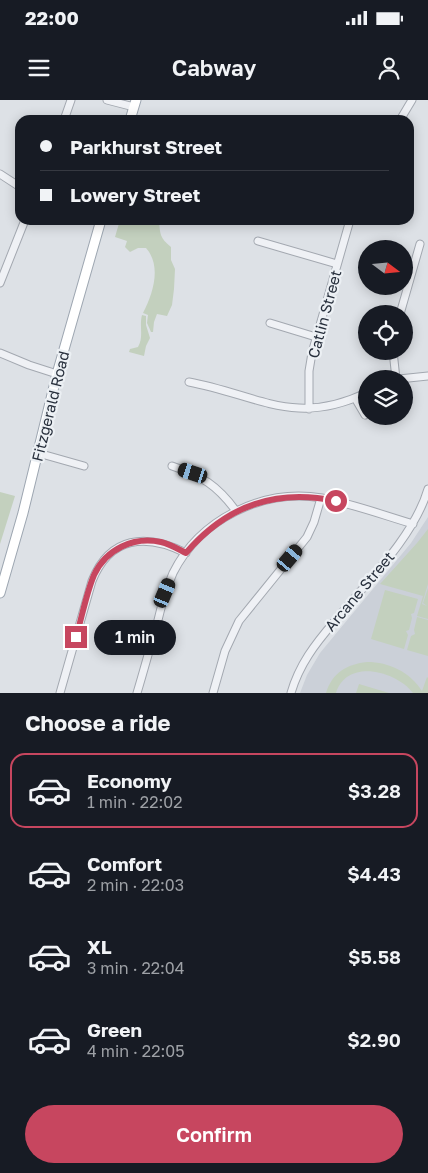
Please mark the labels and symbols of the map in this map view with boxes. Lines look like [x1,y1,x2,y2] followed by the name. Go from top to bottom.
[358,240,412,295] north arrow
[304,268,344,360] street label: Catlin Street
[28,349,72,463] street label: Fitzgerald Road
[176,461,209,485] car
[325,490,347,512] route start
[274,542,305,574] car
[320,547,398,635] street label: Arcane Street
[152,576,177,610] car
[94,620,176,654] callout: 1 min
[65,626,87,648] route end

